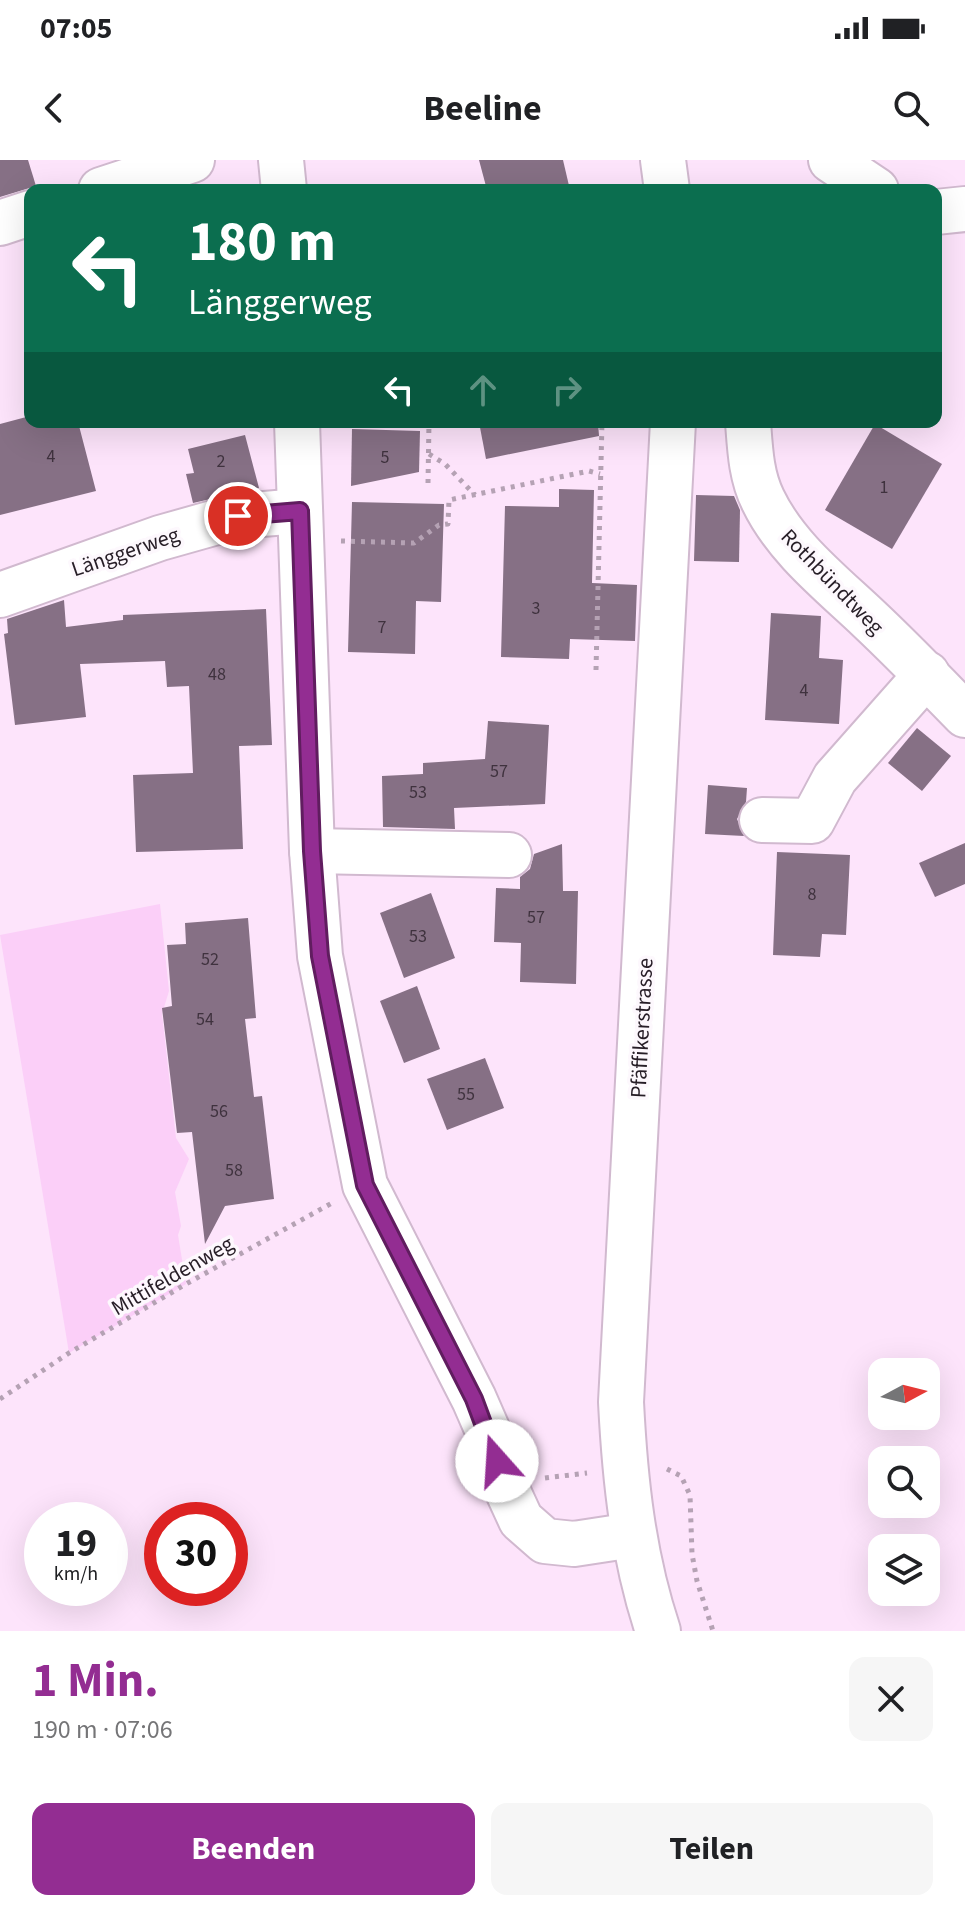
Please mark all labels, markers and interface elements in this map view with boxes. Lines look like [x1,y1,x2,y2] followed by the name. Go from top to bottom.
[40,7,112,50] text: 07:05
[423,83,542,134] text: Beeline
[32,86,76,130] icon: back
[889,86,933,130] icon: search
[188,203,336,282] text: 180 m
[56,216,160,320] icon: left
[188,277,372,328] text: Länggerweg
[377,368,421,412] icon: left
[461,368,505,412] icon: ahead
[545,368,589,412] icon: right
[47,444,56,469] house number: 4
[381,445,390,470] house number: 5
[217,449,226,474] house number: 2
[880,475,888,500] house number: 1
[204,482,272,550] pin
[216,494,260,538] icon: arrive
[67,519,184,585] street label: Länggerweg
[773,521,891,642] street label: Rothbündtweg
[532,596,541,621] house number: 3
[378,615,387,640] house number: 7
[208,662,226,687] house number: 48
[800,678,809,703] house number: 4
[490,759,508,784] house number: 57
[409,780,427,805] house number: 53
[808,882,817,907] house number: 8
[527,905,545,930] house number: 57
[409,924,427,949] house number: 53
[201,947,219,972] house number: 52
[622,957,662,1099] street label: Pfäffikerstrasse
[196,1007,214,1032] house number: 54
[457,1082,475,1107] house number: 55
[210,1099,228,1124] house number: 56
[225,1158,243,1183] house number: 58
[105,1228,240,1324] street label: Mittifeldenweg
[868,1358,940,1430] north arrow
[868,1358,940,1606] map controls
[455,1419,539,1503] position arrow
[868,1446,940,1518] button: search
[144,1502,248,1606] speed limit sign: 30
[55,1515,97,1572] text: 19
[868,1534,940,1606] button: layers
[54,1560,98,1588] text: km/h
[32,1647,159,1715] text: 1 Min.
[849,1657,933,1741] button: close
[32,1711,173,1748] text: 190 m · 07:06
[32,1803,475,1895] button: Beenden
[491,1803,933,1895] button: Teilen

